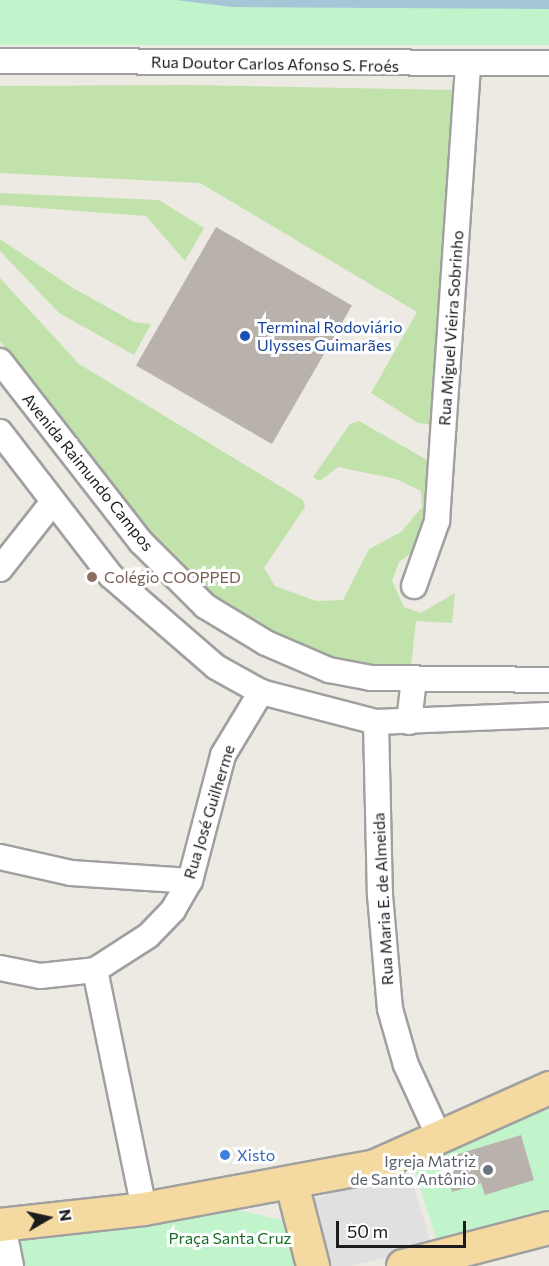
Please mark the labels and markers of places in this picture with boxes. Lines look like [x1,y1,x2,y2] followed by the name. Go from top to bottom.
[257,317,403,355] place label: Terminal Rodoviário Ulysses Guimarães
[238,329,252,343] marker: Terminal Rodoviário Ulysses Guimarães
[104,567,241,587] place label: Colégio COOPPED
[85,570,99,584] marker: Colégio COOPPED
[237,1145,275,1165] place label: Xisto
[218,1148,232,1162] marker: Xisto
[350,1151,476,1189] place label: Igreja Matriz de Santo Antônio
[481,1163,495,1177] marker: Igreja Matriz de Santo Antônio

